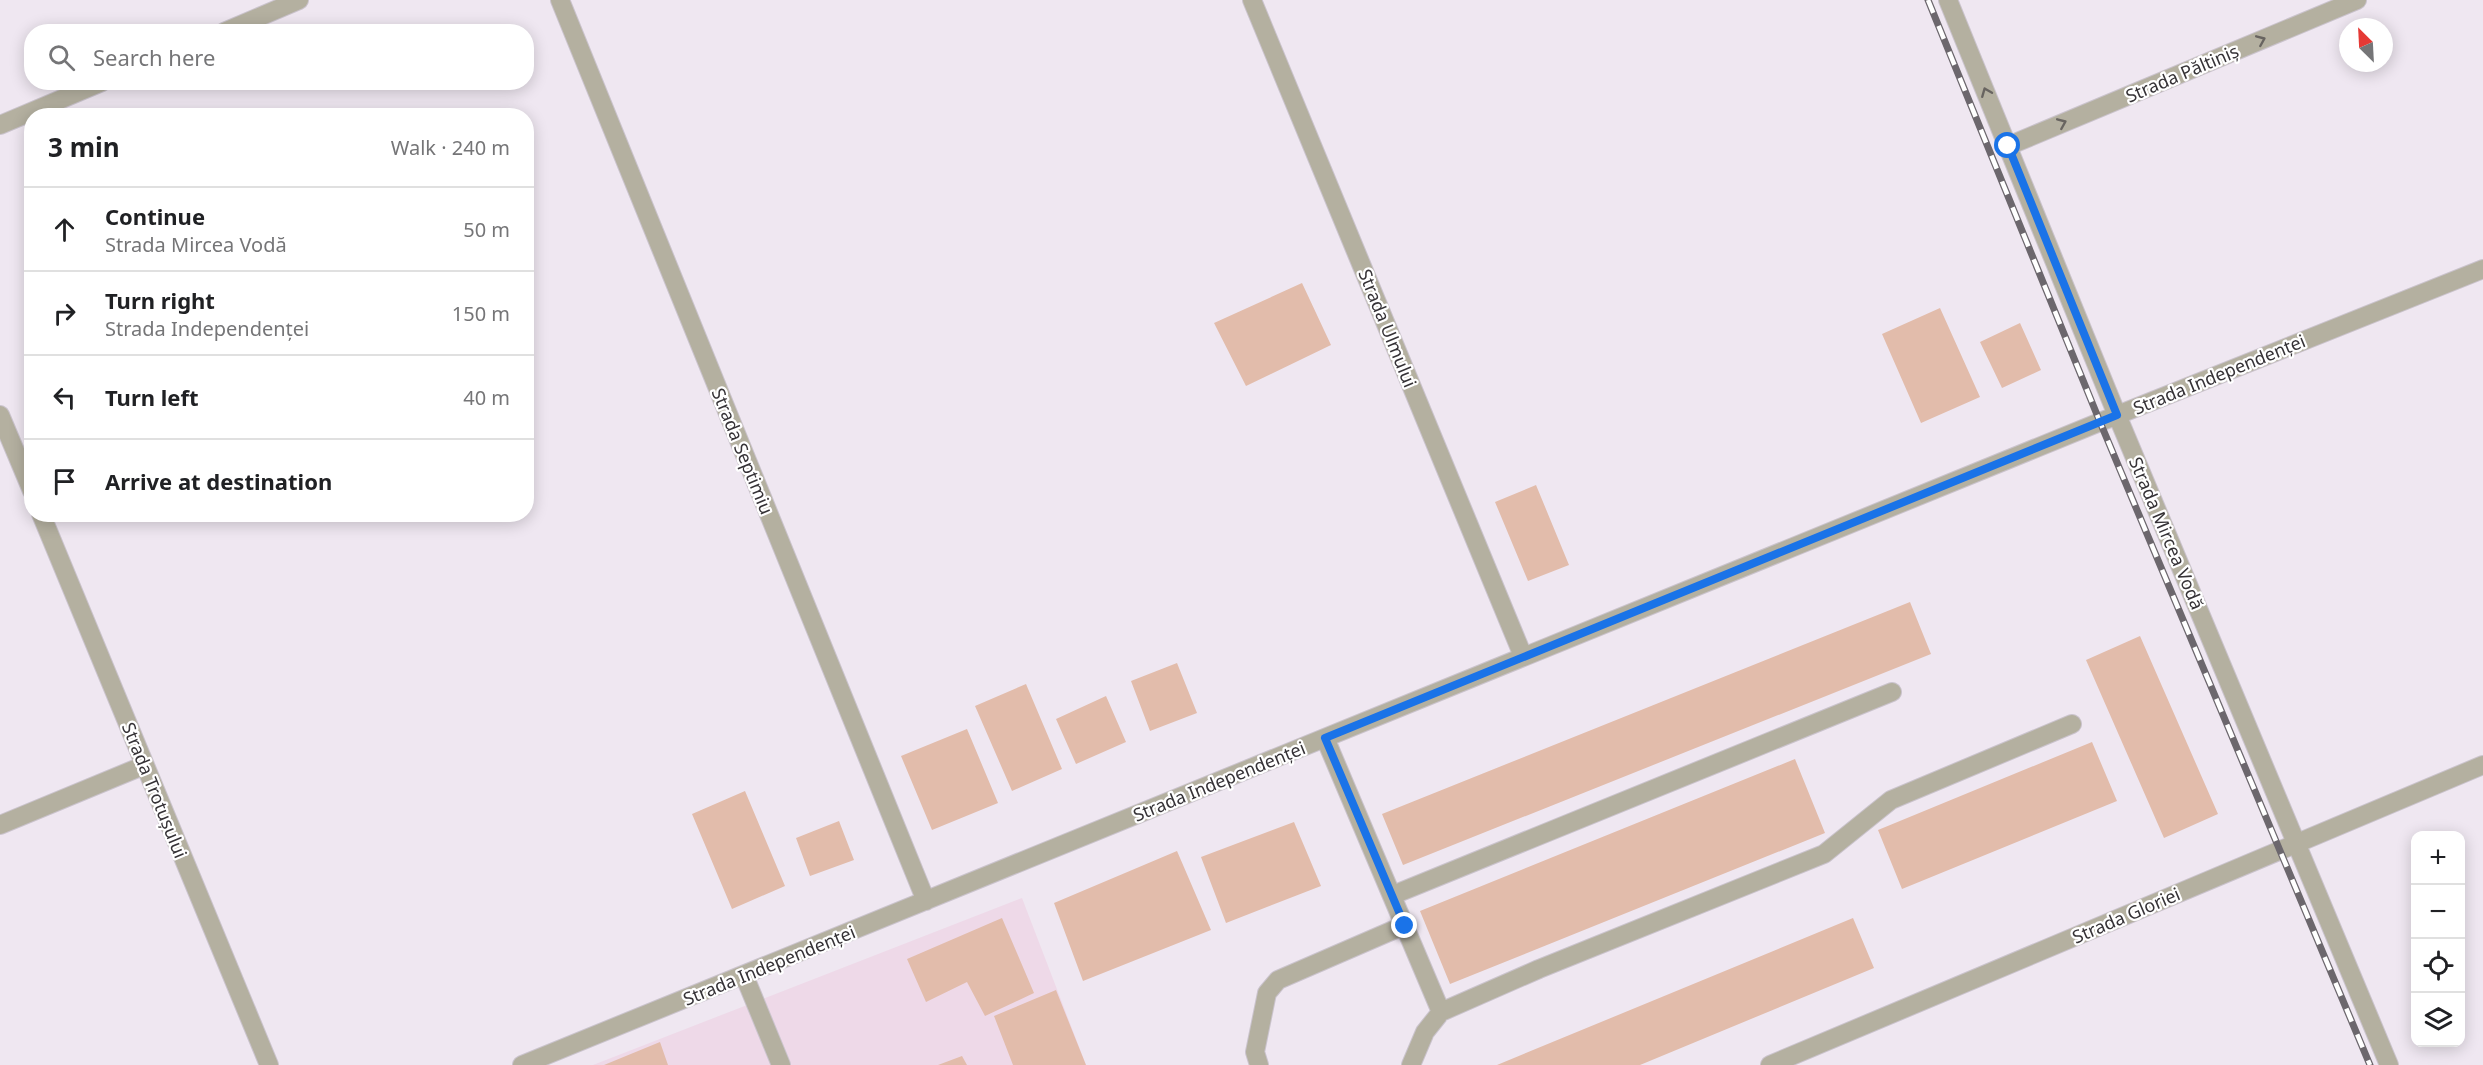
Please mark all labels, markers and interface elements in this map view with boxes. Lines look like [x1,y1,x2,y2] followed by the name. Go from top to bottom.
[2339,18,2393,72] north arrow
[24,24,534,90] search box
[2255,35,2266,47] one-way arrow
[2122,38,2242,108] street label: Strada Păltiniș
[45,41,78,74] icon: search
[93,42,215,72] text: Search here
[1981,87,1993,98] one-way arrow
[2055,118,2066,130] one-way arrow
[48,129,120,165] text: 3 min
[1994,132,2020,158] route start
[391,134,510,161] text: Walk · 240 m
[105,201,205,231] text: Continue
[48,213,81,246] icon: ahead
[463,216,510,243] text: 50 m
[105,231,287,258] text: Strada Mircea Vodă
[1353,265,1423,391] street label: Strada Ulmului
[105,285,215,315] text: Turn right
[48,297,81,330] icon: right
[452,300,510,327] text: 150 m
[105,315,309,342] text: Strada Independenței
[2129,328,2309,420] street label: Strada Independenței
[48,381,81,414] icon: left
[105,382,199,412] text: Turn left
[463,384,510,411] text: 40 m
[707,384,779,518] street label: Strada Septimiu
[2124,453,2210,613] street label: Strada Mircea Vodă
[48,465,81,498] icon: arrive
[105,466,332,496] text: Arrive at destination
[117,719,193,861] street label: Strada Trotușului
[1129,735,1309,827] street label: Strada Independenței
[2411,831,2465,1047] map controls
[2411,831,2465,885] button: +
[2068,882,2184,948] street label: Strada Gloriei
[2411,885,2465,939] button: −
[1391,912,1417,938] route end
[679,919,859,1011] street label: Strada Independenței
[2411,939,2465,993] button: locate
[2411,993,2465,1047] button: layers

